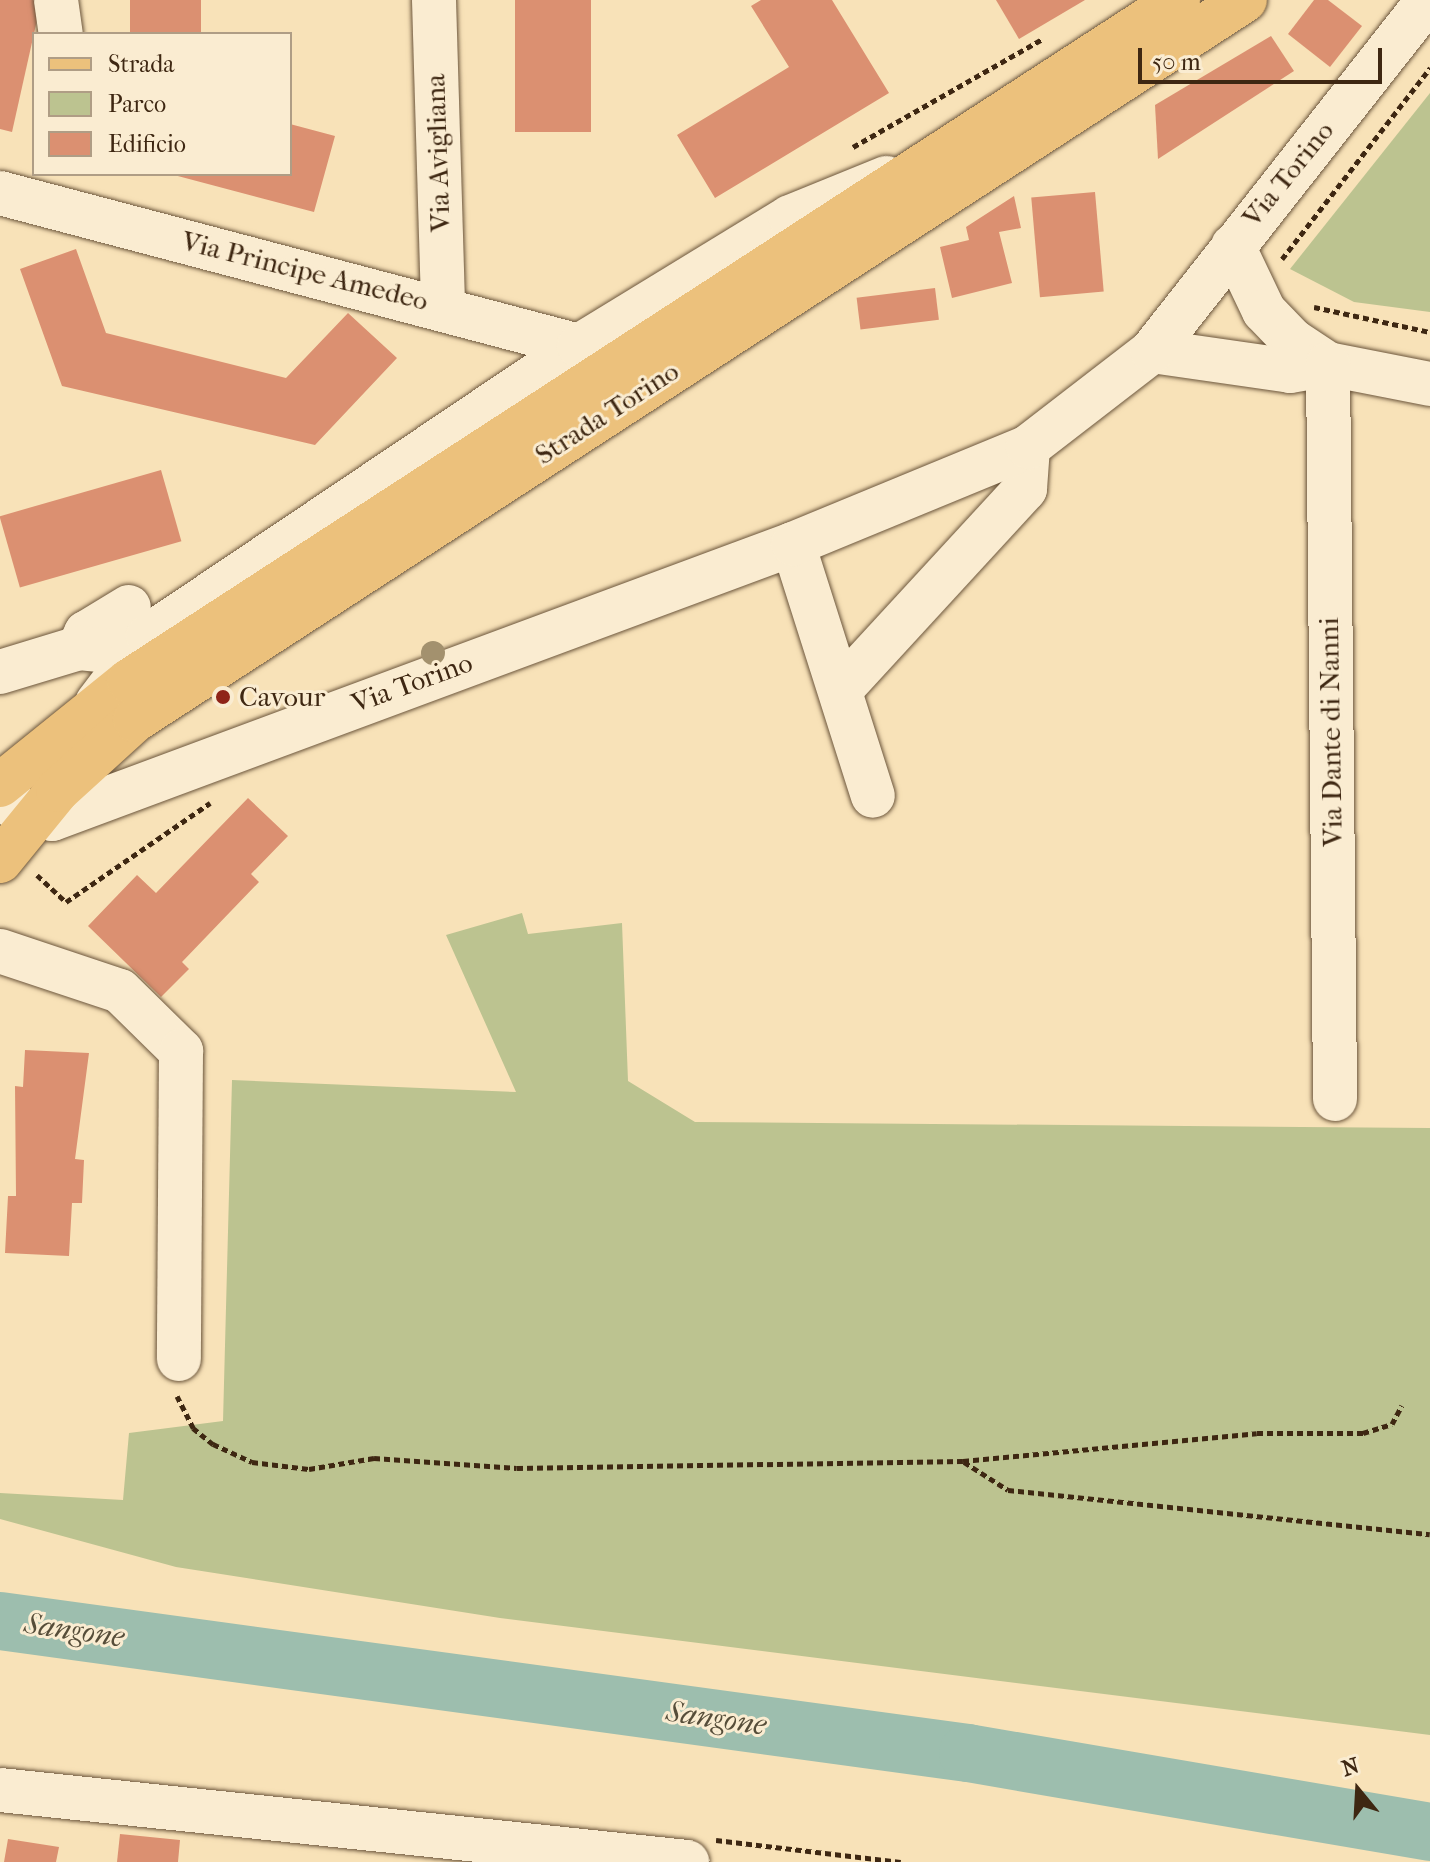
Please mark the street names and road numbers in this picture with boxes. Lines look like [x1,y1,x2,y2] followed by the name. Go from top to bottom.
[418,73,458,233] street label: Via Avigliana
[1235,114,1341,234] street label: Via Torino
[178,224,432,318] street label: Via Principe Amedeo
[529,354,685,472] street label: Strada Torino
[1312,617,1350,847] street label: Via Dante di Nanni
[347,646,477,720] street label: Via Torino

